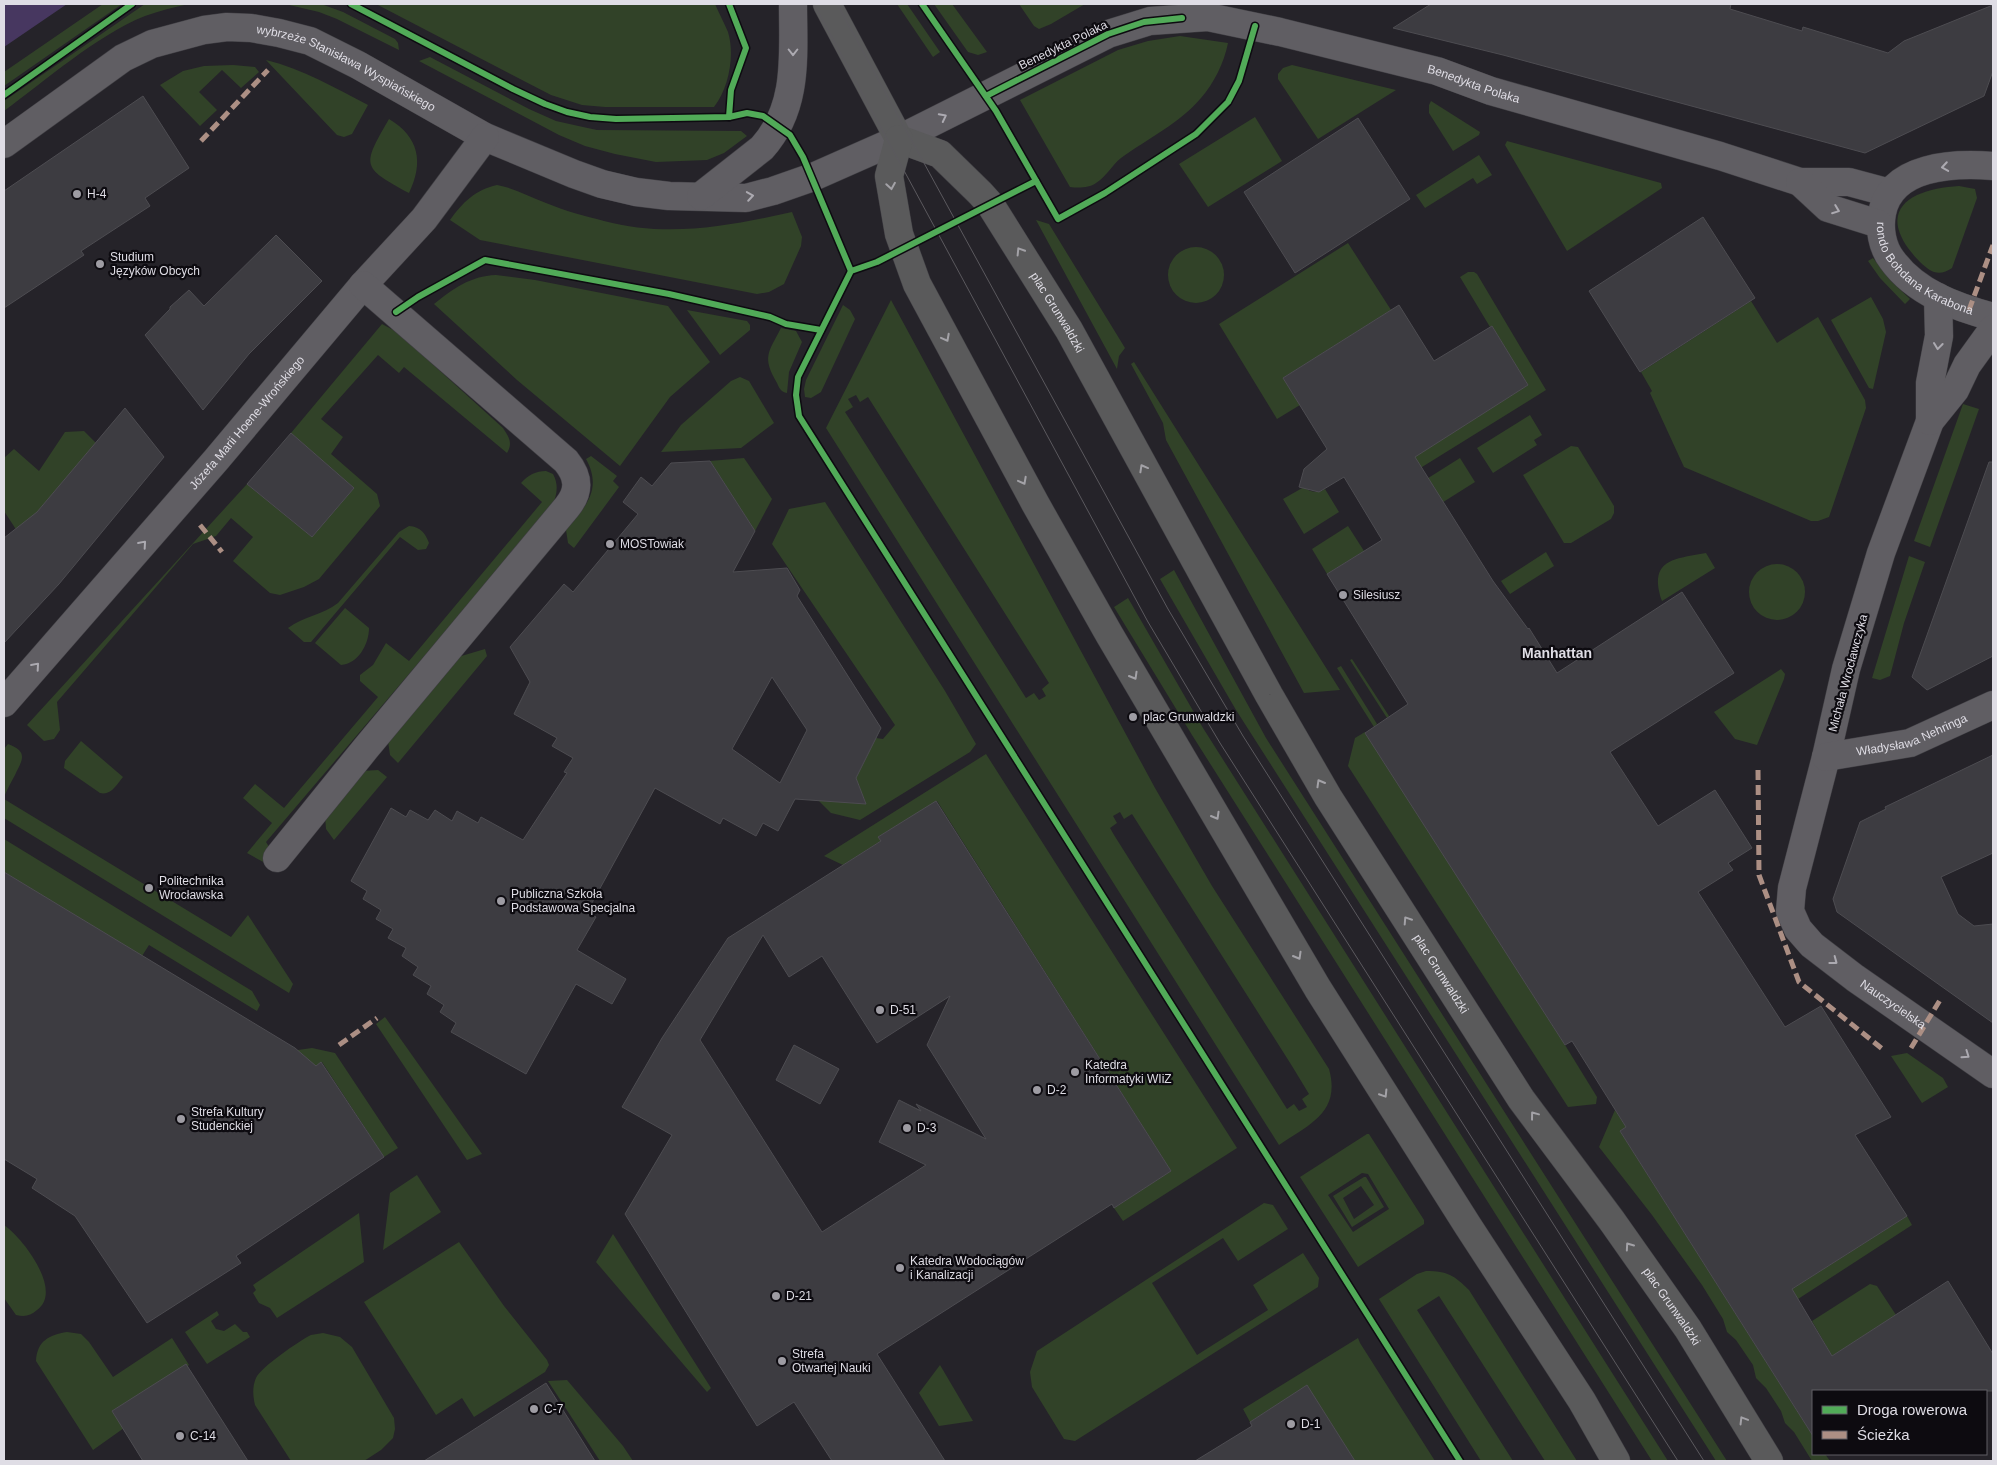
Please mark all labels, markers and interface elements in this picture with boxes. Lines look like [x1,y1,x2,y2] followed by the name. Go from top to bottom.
[1016,17,1110,72] street label: Benedykta Polaka
[254,22,438,115] street label: wybrzeże Stanisława Wyspiańskiego
[788,49,798,57] one-way arrow
[1426,62,1522,106] street label: Benedykta Polaka
[938,113,947,123] one-way arrow
[1940,161,1949,171] one-way arrow
[885,183,896,191] one-way arrow
[87,187,107,201] place label: H-4
[71,188,83,200] marker: H-4
[746,191,754,202] one-way arrow
[1831,204,1840,214] one-way arrow
[1874,222,1975,318] street label: rondo Bohdana Karabona
[1017,248,1026,257] one-way arrow
[110,250,200,278] place label: Studium Języków Obcych
[94,258,106,270] marker: Studium Języków Obcych
[1028,270,1087,355] street label: plac Grunwaldzki
[940,332,950,341] one-way arrow
[1933,342,1944,350] one-way arrow
[186,353,308,492] street label: Józefa Marii Hoene-Wrońskiego
[1140,465,1150,474] one-way arrow
[1017,475,1027,484] one-way arrow
[620,537,685,551] place label: MOSTowiak
[604,538,616,550] marker: MOSTowiak
[137,540,146,549] one-way arrow
[1353,588,1400,602] place label: Silesiusz
[1337,589,1349,601] marker: Silesiusz
[1826,612,1871,733] street label: Michała Wrocławczyka
[1522,645,1592,661] district label: Manhattan
[30,663,39,672] one-way arrow
[1127,671,1137,680] one-way arrow
[1143,710,1234,724] place label: plac Grunwaldzki
[1127,711,1139,723] marker: plac Grunwaldzki
[1855,711,1970,759] street label: Władysława Nehringa
[1316,779,1326,788] one-way arrow
[1210,811,1220,820] one-way arrow
[159,874,224,902] place label: Politechnika Wrocławska
[143,882,155,894] marker: Politechnika Wrocławska
[511,887,635,915] place label: Publiczna Szkoła Podstawowa Specjalna
[495,895,507,907] marker: Publiczna Szkoła Podstawowa Specjalna
[1404,916,1413,925] one-way arrow
[1410,932,1472,1016] street label: plac Grunwaldzki
[1292,951,1302,960] one-way arrow
[1828,956,1837,964] one-way arrow
[1857,977,1929,1032] street label: Nauczycielska
[890,1003,916,1017] place label: D-51
[874,1004,886,1016] marker: D-51
[1961,1049,1970,1058] one-way arrow
[1085,1058,1172,1086] place label: Katedra Informatyki WIiZ
[1069,1066,1081,1078] marker: Katedra Informatyki WIiZ
[1047,1083,1067,1097] place label: D-2
[1031,1084,1043,1096] marker: D-2
[1378,1089,1387,1098] one-way arrow
[191,1105,264,1133] place label: Strefa Kultury Studenckiej
[1531,1112,1539,1121] one-way arrow
[175,1113,187,1125] marker: Strefa Kultury Studenckiej
[917,1121,937,1135] place label: D-3
[901,1122,913,1134] marker: D-3
[1626,1242,1635,1252] one-way arrow
[910,1254,1024,1282] place label: Katedra Wodociągów i Kanalizacji
[894,1262,906,1274] marker: Katedra Wodociągów i Kanalizacji
[1640,1265,1703,1348] street label: plac Grunwaldzki
[786,1289,812,1303] place label: D-21
[770,1290,782,1302] marker: D-21
[792,1347,871,1375] place label: Strefa Otwartej Nauki
[776,1355,788,1367] marker: Strefa Otwartej Nauki
[1812,1390,1987,1455] legend
[1857,1401,1968,1418] text: Droga rowerowa
[544,1402,564,1416] place label: C-7
[528,1403,540,1415] marker: C-7
[1740,1416,1750,1425] one-way arrow
[1301,1417,1321,1431] place label: D-1
[1285,1418,1297,1430] marker: D-1
[1857,1426,1910,1443] text: Ścieżka
[190,1429,216,1443] place label: C-14
[174,1430,186,1442] marker: C-14

